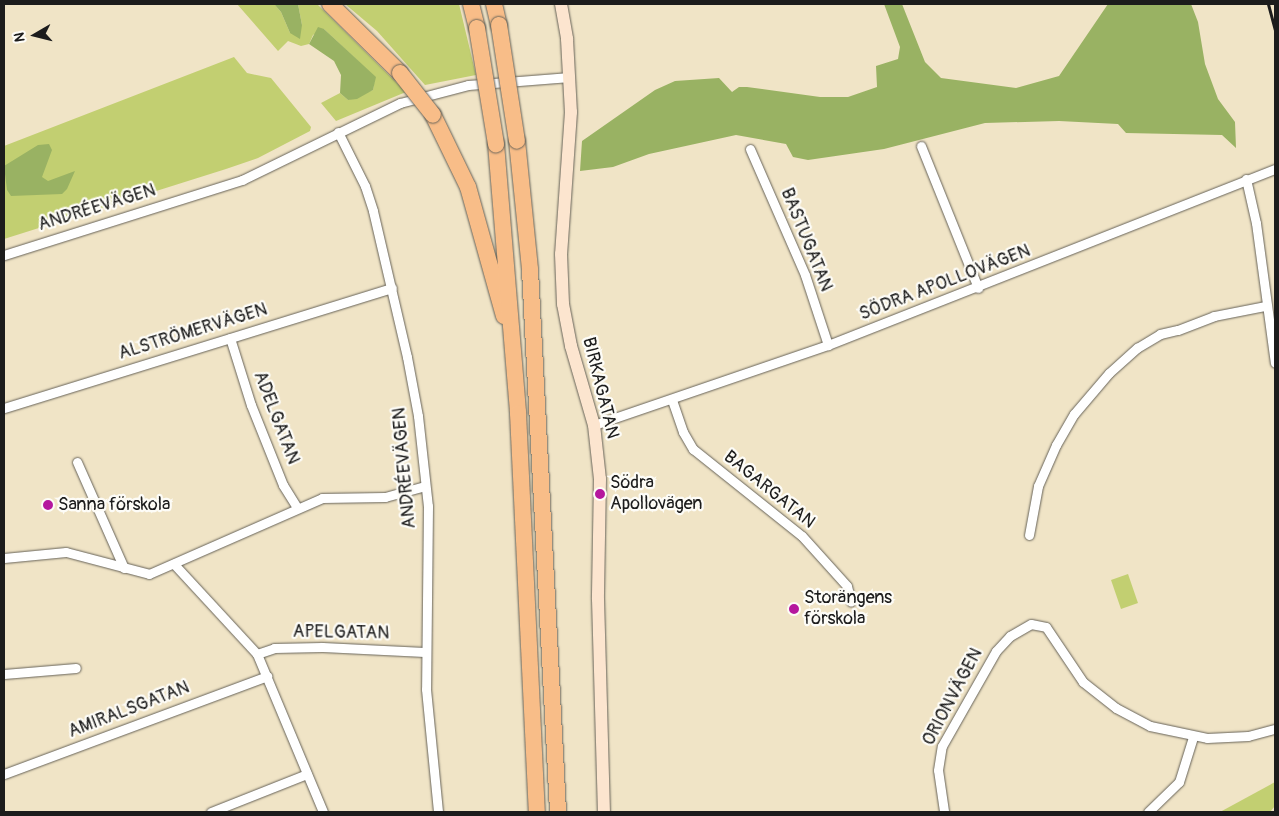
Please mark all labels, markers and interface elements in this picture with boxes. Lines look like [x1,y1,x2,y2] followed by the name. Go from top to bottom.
[10,10,60,60] north arrow
[11,31,29,43] text: N
[36,180,158,236] street label: ANDRÉEVÄGEN
[775,185,837,295] street label: BASTUGATAN
[856,240,1034,326] street label: SÖDRA APOLLOVÄGEN
[116,299,270,365] street label: ALSTRÖMERVÄGEN
[577,335,623,441] street label: BIRKAGATAN
[248,368,304,468] street label: ADELGATAN
[389,406,421,530] street label: ANDRÉEVÄGEN
[719,447,819,533] street label: BAGARGATAN
[610,473,703,516] place label: Södra Apollovägen
[594,488,606,500] marker: Södra Apollovägen
[58,494,170,516] place label: Sanna förskola
[42,499,54,511] marker: Sanna förskola
[804,588,892,630] place label: Storängens förskola
[788,603,800,615] marker: Storängens förskola
[293,621,389,645] street label: APELGATAN
[918,645,988,749] street label: ORIONVÄGEN
[65,677,193,743] street label: AMIRALSGATAN

